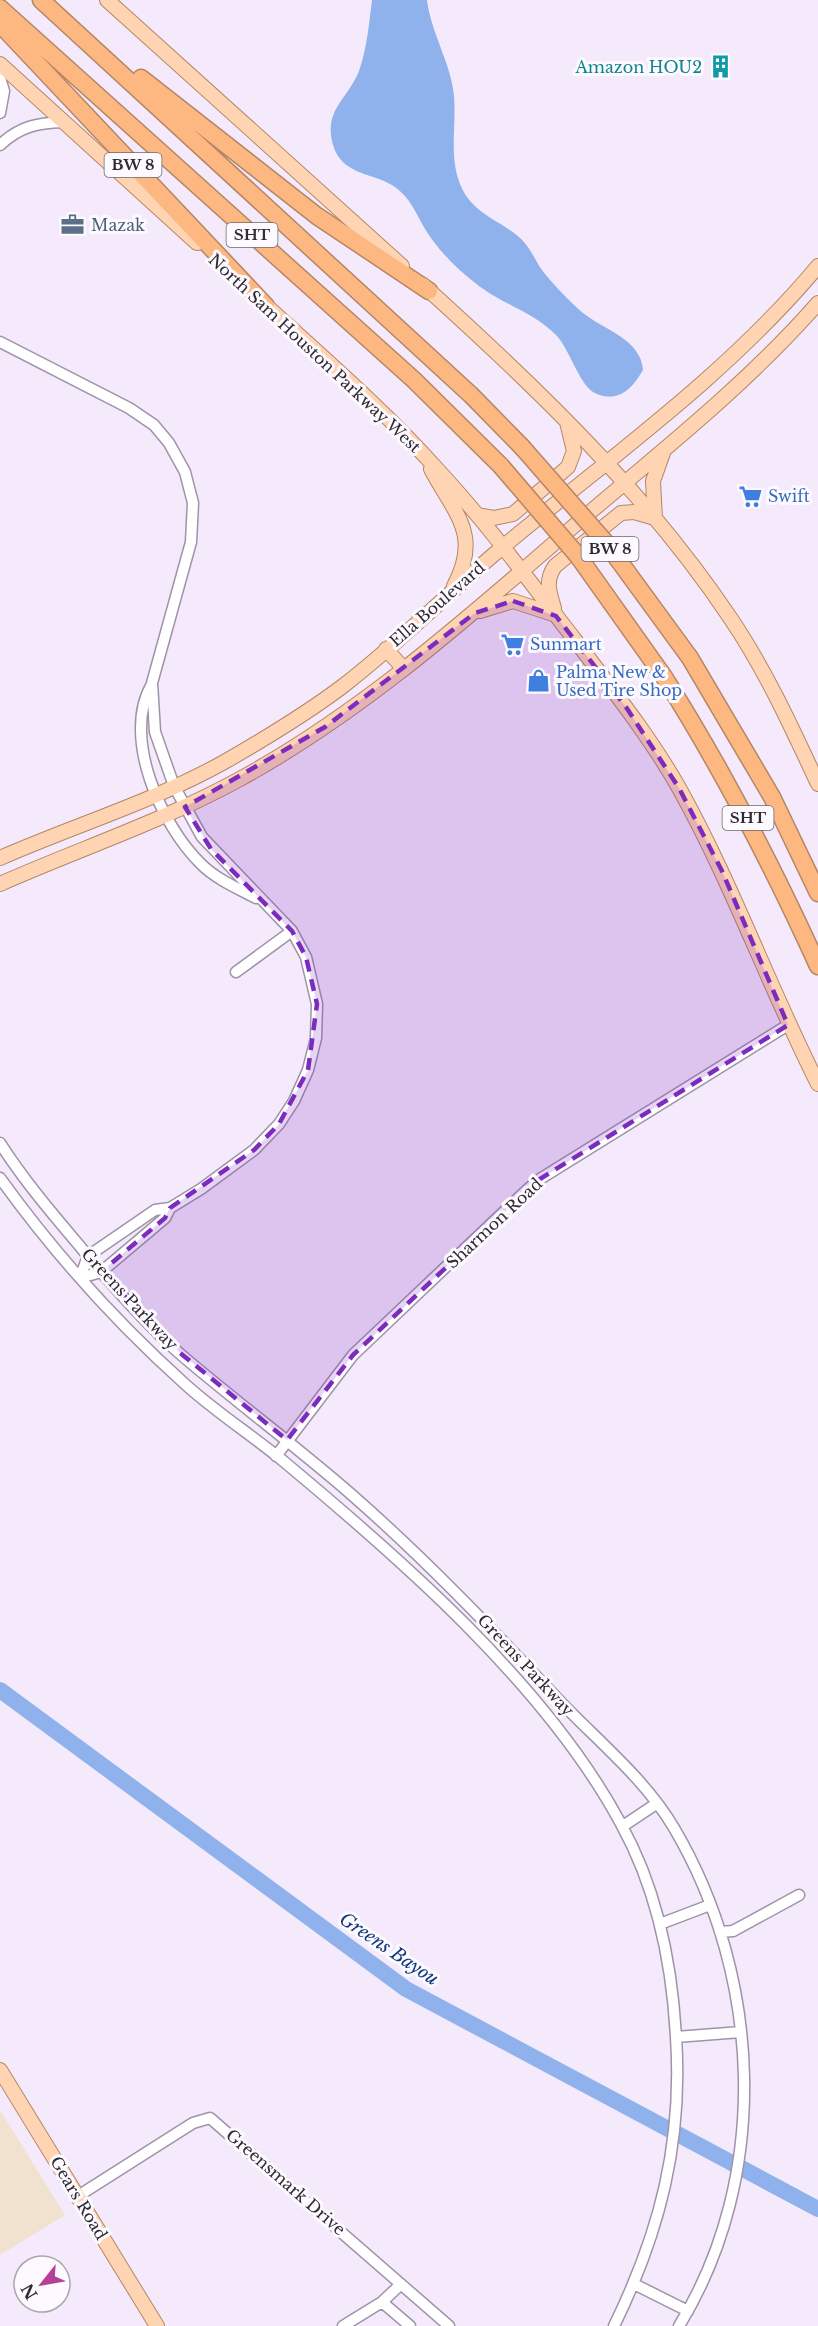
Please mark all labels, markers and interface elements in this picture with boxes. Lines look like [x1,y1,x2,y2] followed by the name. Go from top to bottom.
[707,54,733,80] building icon: Amazon HOU2
[574,57,702,77] place label: Amazon HOU2
[104,153,162,177] road number: BW 8
[60,212,86,238] office icon: Mazak
[91,215,145,235] place label: Mazak
[226,223,278,247] road number: SHT
[205,249,425,457] street label: North Sam Houston Parkway West
[737,483,763,509] supermarket icon: Swift
[768,486,810,506] place label: Swift
[582,537,638,561] road number: BW 8
[385,557,489,651] street label: Ella Boulevard
[499,631,525,657] supermarket icon: Sunmart
[530,634,602,654] place label: Sunmart
[556,662,682,700] place label: Palma New & Used Tire Shop
[525,668,551,694] shop icon: Palma New & Used Tire Shop
[722,806,774,830] road number: SHT
[442,1173,546,1272] street label: Sharmon Road
[78,1244,183,1355] street label: Greens Parkway
[474,1610,579,1721] street label: Greens Parkway
[335,1908,443,1990] water label: Greens Bayou
[222,2125,350,2239] street label: Greensmark Drive
[46,2153,112,2244] street label: Gears Road
[12,2254,72,2314] north arrow
[17,2280,42,2303] text: N

